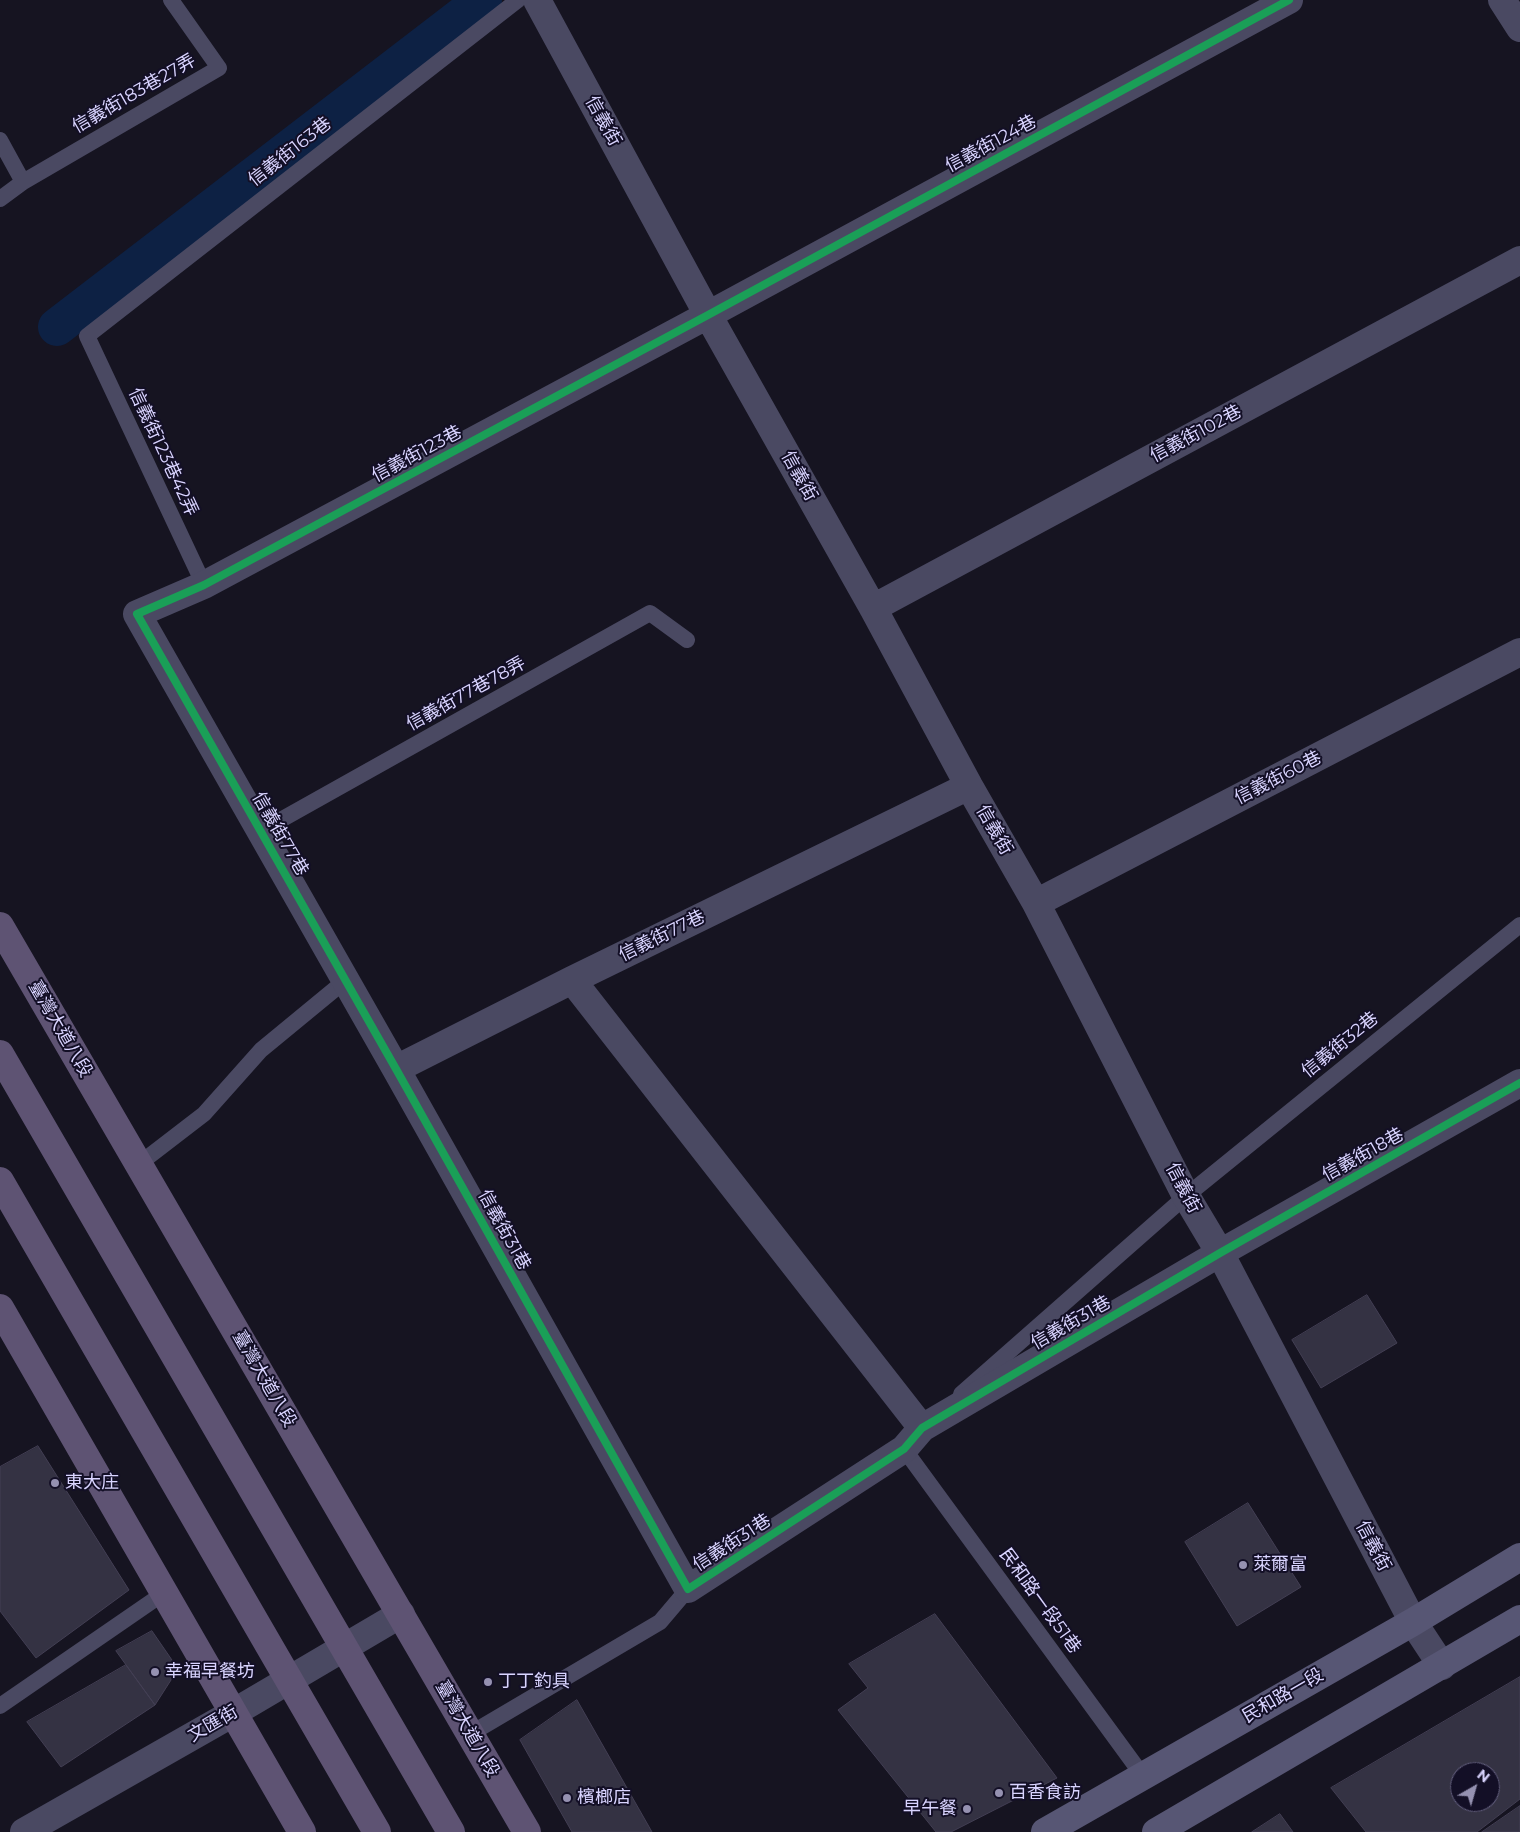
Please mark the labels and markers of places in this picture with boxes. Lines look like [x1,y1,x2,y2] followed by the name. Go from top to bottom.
[65,1472,119,1494] place label: 東大庄
[49,1477,61,1489] marker: 東大庄
[1253,1554,1307,1576] place label: 萊爾富
[1237,1559,1249,1571] marker: 萊爾富
[165,1661,255,1683] place label: 幸福早餐坊
[149,1666,161,1678] marker: 幸福早餐坊
[498,1671,570,1693] place label: 丁丁釣具
[482,1676,494,1688] marker: 丁丁釣具
[1009,1782,1081,1804] place label: 百香食訪
[577,1787,631,1809] place label: 檳榔店
[993,1787,1005,1799] marker: 百香食訪
[561,1792,573,1804] marker: 檳榔店
[903,1798,957,1820] place label: 早午餐
[961,1803,973,1815] marker: 早午餐

